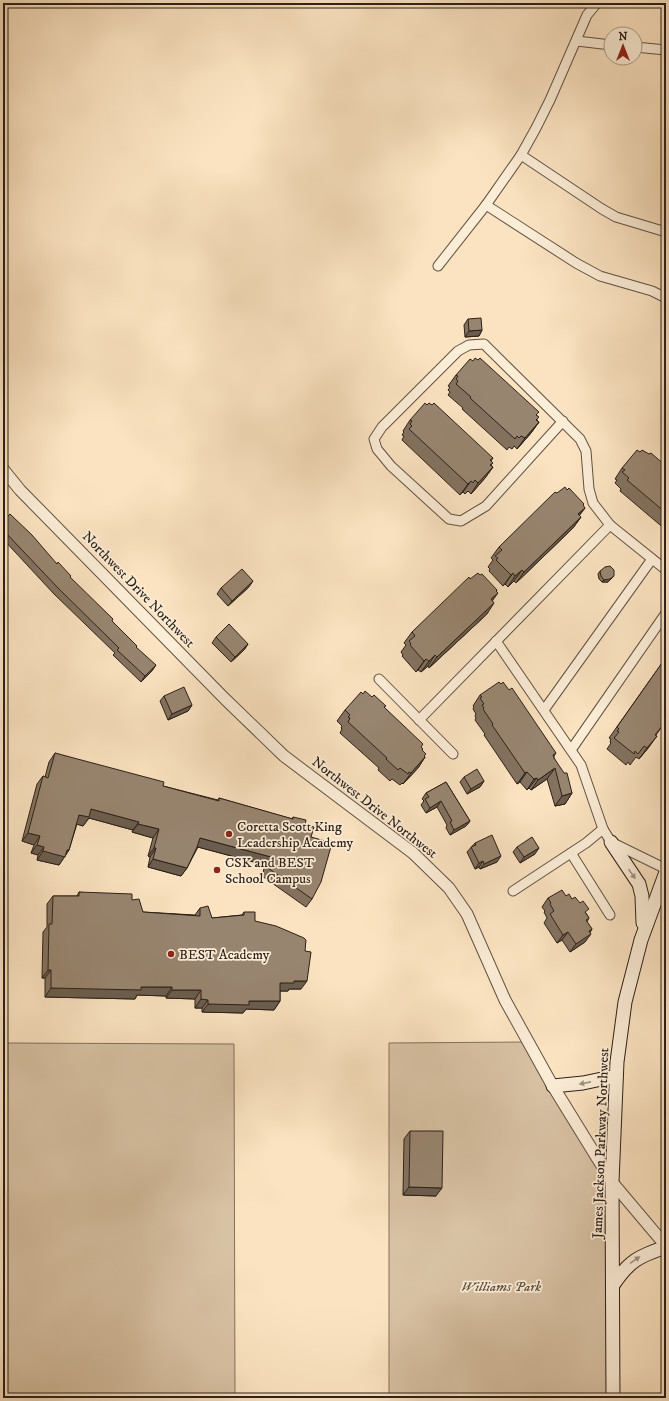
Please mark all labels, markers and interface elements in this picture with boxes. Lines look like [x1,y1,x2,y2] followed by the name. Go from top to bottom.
[603,26,643,66] north arrow
[618,30,628,44] text: N
[78,528,199,652] street label: Northwest Drive Northwest
[308,753,441,863] street label: Northwest Drive Northwest
[237,818,354,852] place label: Coretta Scott King Leadership Academy
[224,829,234,839] marker: Coretta Scott King Leadership Academy
[225,854,315,888] place label: CSK and BEST School Campus
[212,865,222,875] marker: CSK and BEST School Campus
[628,869,636,880] one-way arrow
[179,946,270,964] place label: BEST Academy
[166,949,176,959] marker: BEST Academy
[589,1047,613,1241] street label: James Jackson Parkway Northwest
[579,1080,591,1086] one-way arrow
[630,1256,640,1264] one-way arrow
[461,1278,541,1296] park label: Williams Park

